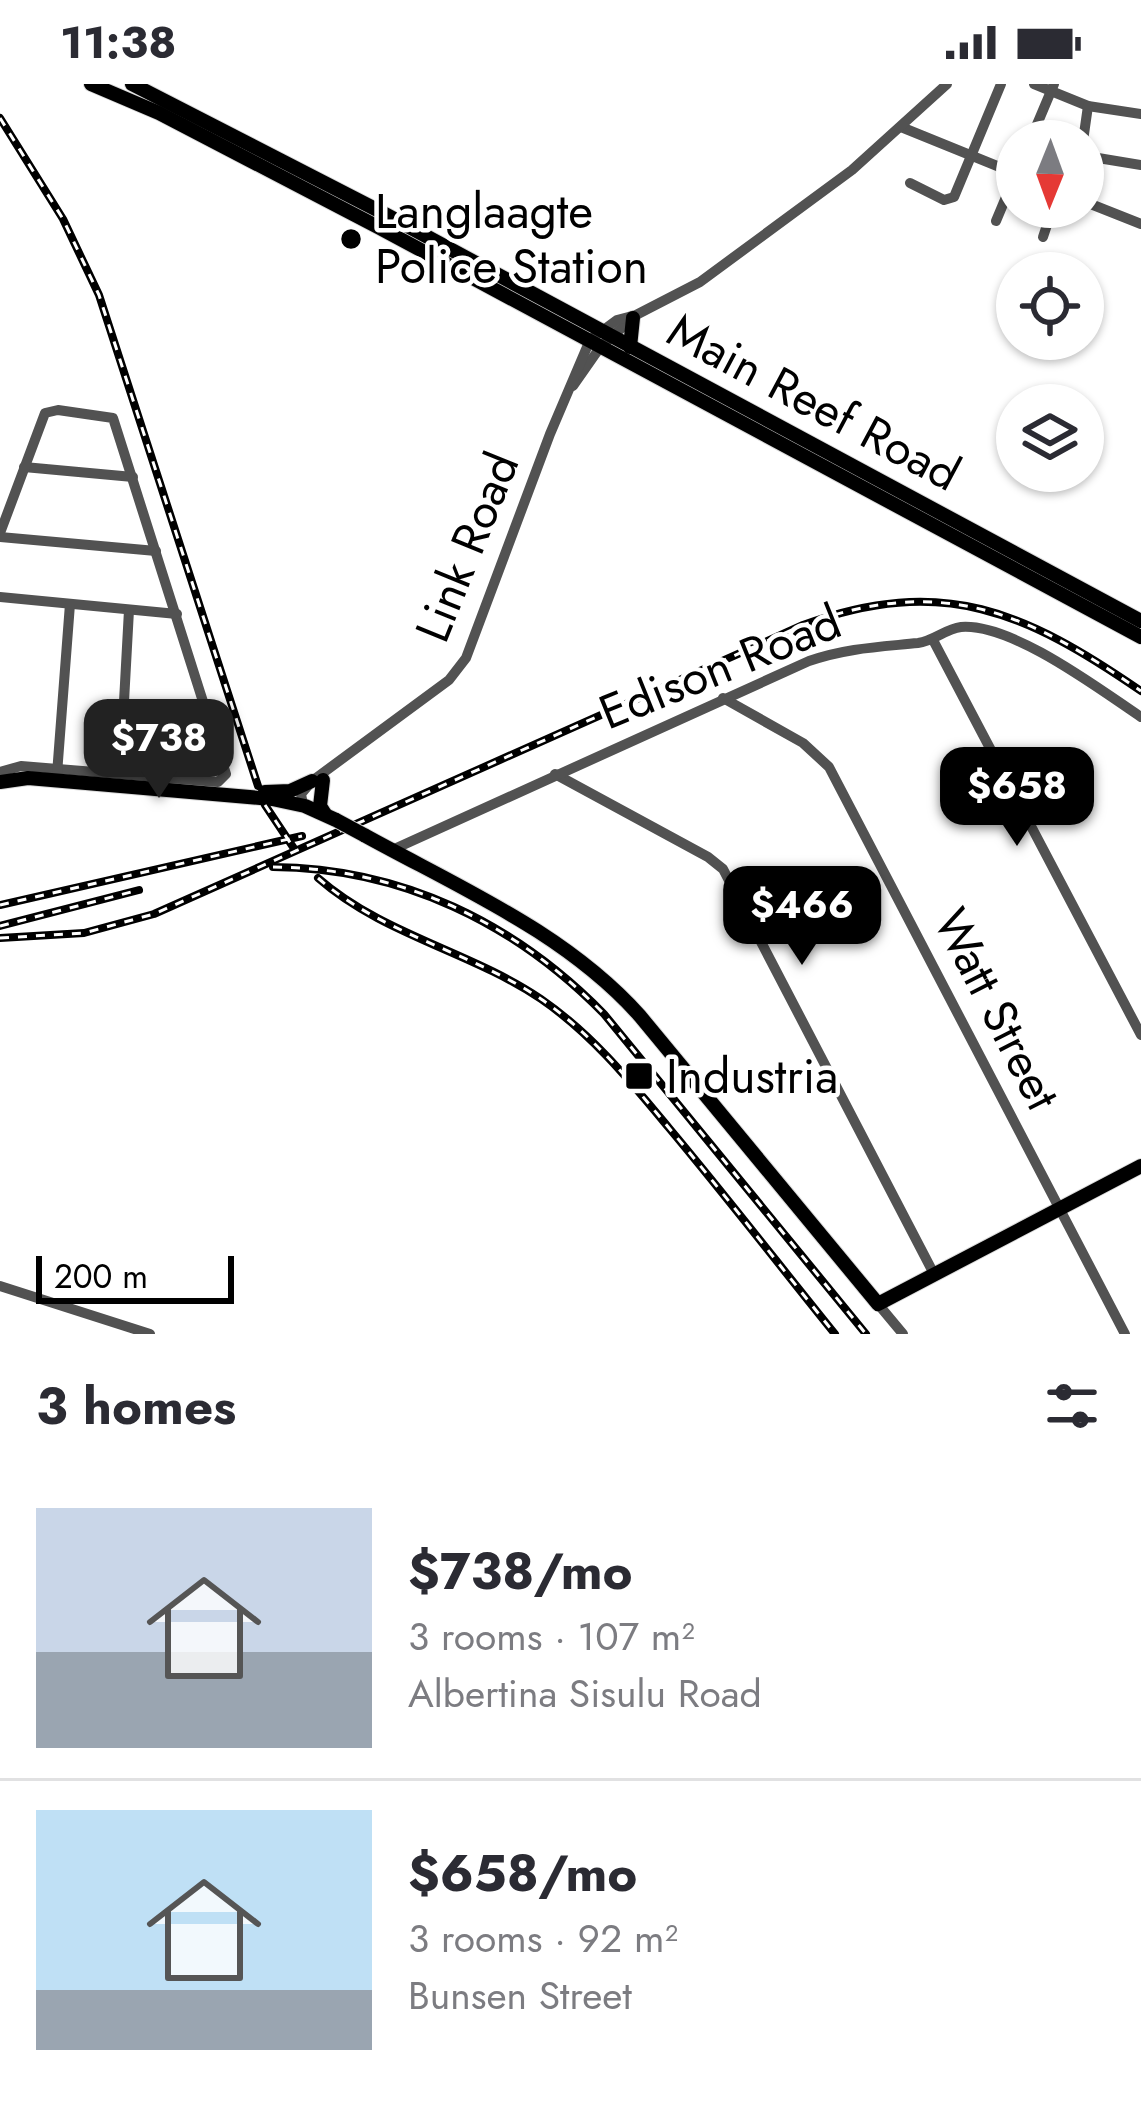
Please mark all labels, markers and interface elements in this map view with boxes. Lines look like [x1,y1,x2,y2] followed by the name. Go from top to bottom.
[60,10,176,75] text: 11:38
[996,120,1104,228] north arrow
[996,120,1104,492] map controls
[375,177,648,301] place label: Langlaagte Police Station
[338,226,364,252] marker: Langlaagte Police Station
[996,252,1104,360] button: locate
[656,296,972,508] street label: Main Reef Road
[996,384,1104,492] button: layers
[398,442,536,652] street label: Link Road
[589,587,851,747] street label: Edison Road
[88,699,230,801] pin: $738
[111,709,207,766] text: $738
[946,747,1088,849] pin: $658
[967,757,1067,814] text: $658
[731,866,873,968] pin: $466
[750,876,854,933] text: $466
[917,896,1077,1122] street label: Watt Street
[666,1042,838,1111] place label: Industria
[623,1060,655,1092] marker: Industria
[36,1250,234,1303] scale bar
[54,1253,148,1300] text: 200 m
[36,1369,236,1443] text: 3 homes
[1039,1373,1105,1439] icon: filters
[408,1534,633,1608] text: $738/mo
[132,1556,276,1700] icon: home
[408,1608,695,1665] text: 3 rooms · 107 m²
[408,1665,762,1722] text: Albertina Sisulu Road
[408,1836,637,1910] text: $658/mo
[132,1858,276,2002] icon: home
[408,1910,678,1967] text: 3 rooms · 92 m²
[408,1967,632,2024] text: Bunsen Street

